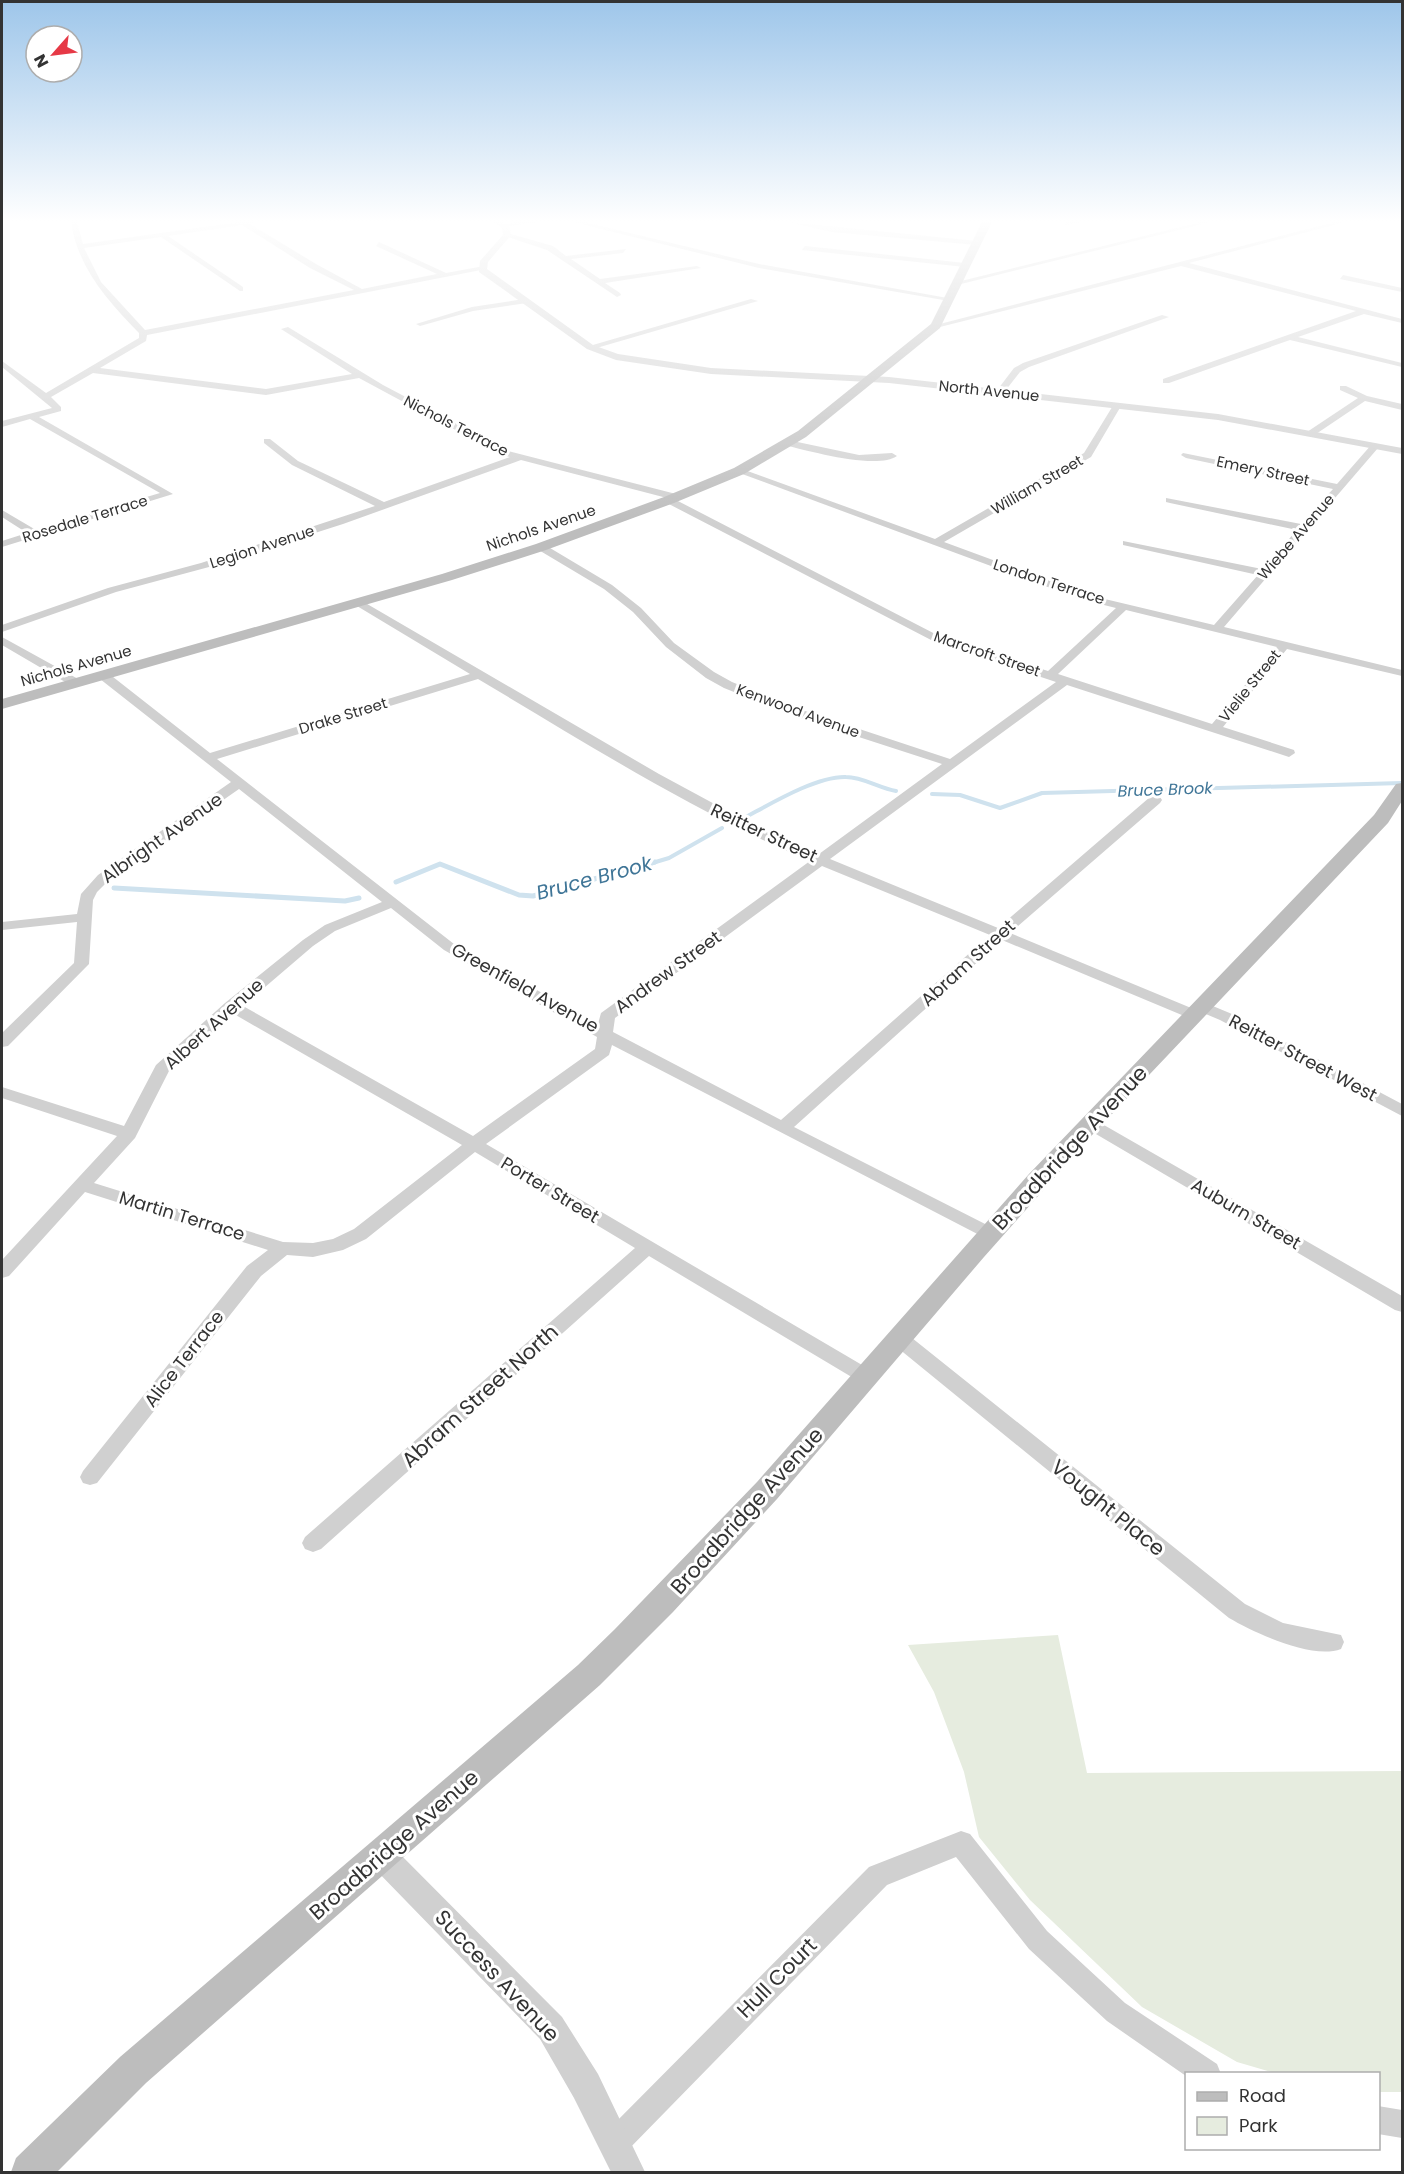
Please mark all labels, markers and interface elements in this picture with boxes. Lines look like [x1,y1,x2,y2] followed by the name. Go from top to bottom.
[24,24,84,84] north arrow
[28,50,54,72] text: N
[938,375,1040,406] street label: North Avenue
[400,390,512,461] street label: Nichols Terrace
[987,450,1087,519] street label: William Street
[1215,450,1311,491] street label: Emery Street
[19,489,150,548] street label: Rosedale Terrace
[1252,489,1339,584] street label: Wiebe Avenue
[483,499,598,556] street label: Nichols Avenue
[207,520,317,573] street label: Legion Avenue
[991,554,1108,609] street label: London Terrace
[931,625,1043,682] street label: Marcroft Street
[18,640,134,691] street label: Nichols Avenue
[1214,645,1285,726] street label: Vielie Street
[734,678,863,743] street label: Kenwood Avenue
[296,692,390,739] street label: Drake Street
[1117,776,1214,803] water label: Bruce Brook
[96,786,227,889] street label: Albright Avenue
[707,797,822,868] street label: Reitter Street
[533,849,657,907] water label: Bruce Brook
[915,913,1020,1012] street label: Abram Street
[609,924,726,1019] street label: Andrew Street
[447,937,603,1039] street label: Greenfield Avenue
[159,972,269,1075] street label: Albert Avenue
[1225,1008,1382,1107] street label: Reitter Street West
[986,1059,1154,1236] street label: Broadbridge Avenue
[496,1150,604,1229] street label: Porter Street
[1187,1172,1306,1255] street label: Auburn Street
[116,1185,248,1247] street label: Martin Terrace
[138,1305,229,1412] street label: Alice Terrace
[395,1317,564,1474] street label: Abram Street North
[664,1421,830,1600] street label: Broadbridge Avenue
[1045,1453,1172,1563] street label: Vought Place
[303,1763,485,1926] street label: Broadbridge Avenue
[429,1903,566,2048] street label: Success Avenue
[730,1931,823,2024] street label: Hull Court
[1185,2072,1380,2150] legend
[1239,2083,1286,2108] text: Road
[1239,2113,1278,2138] text: Park

